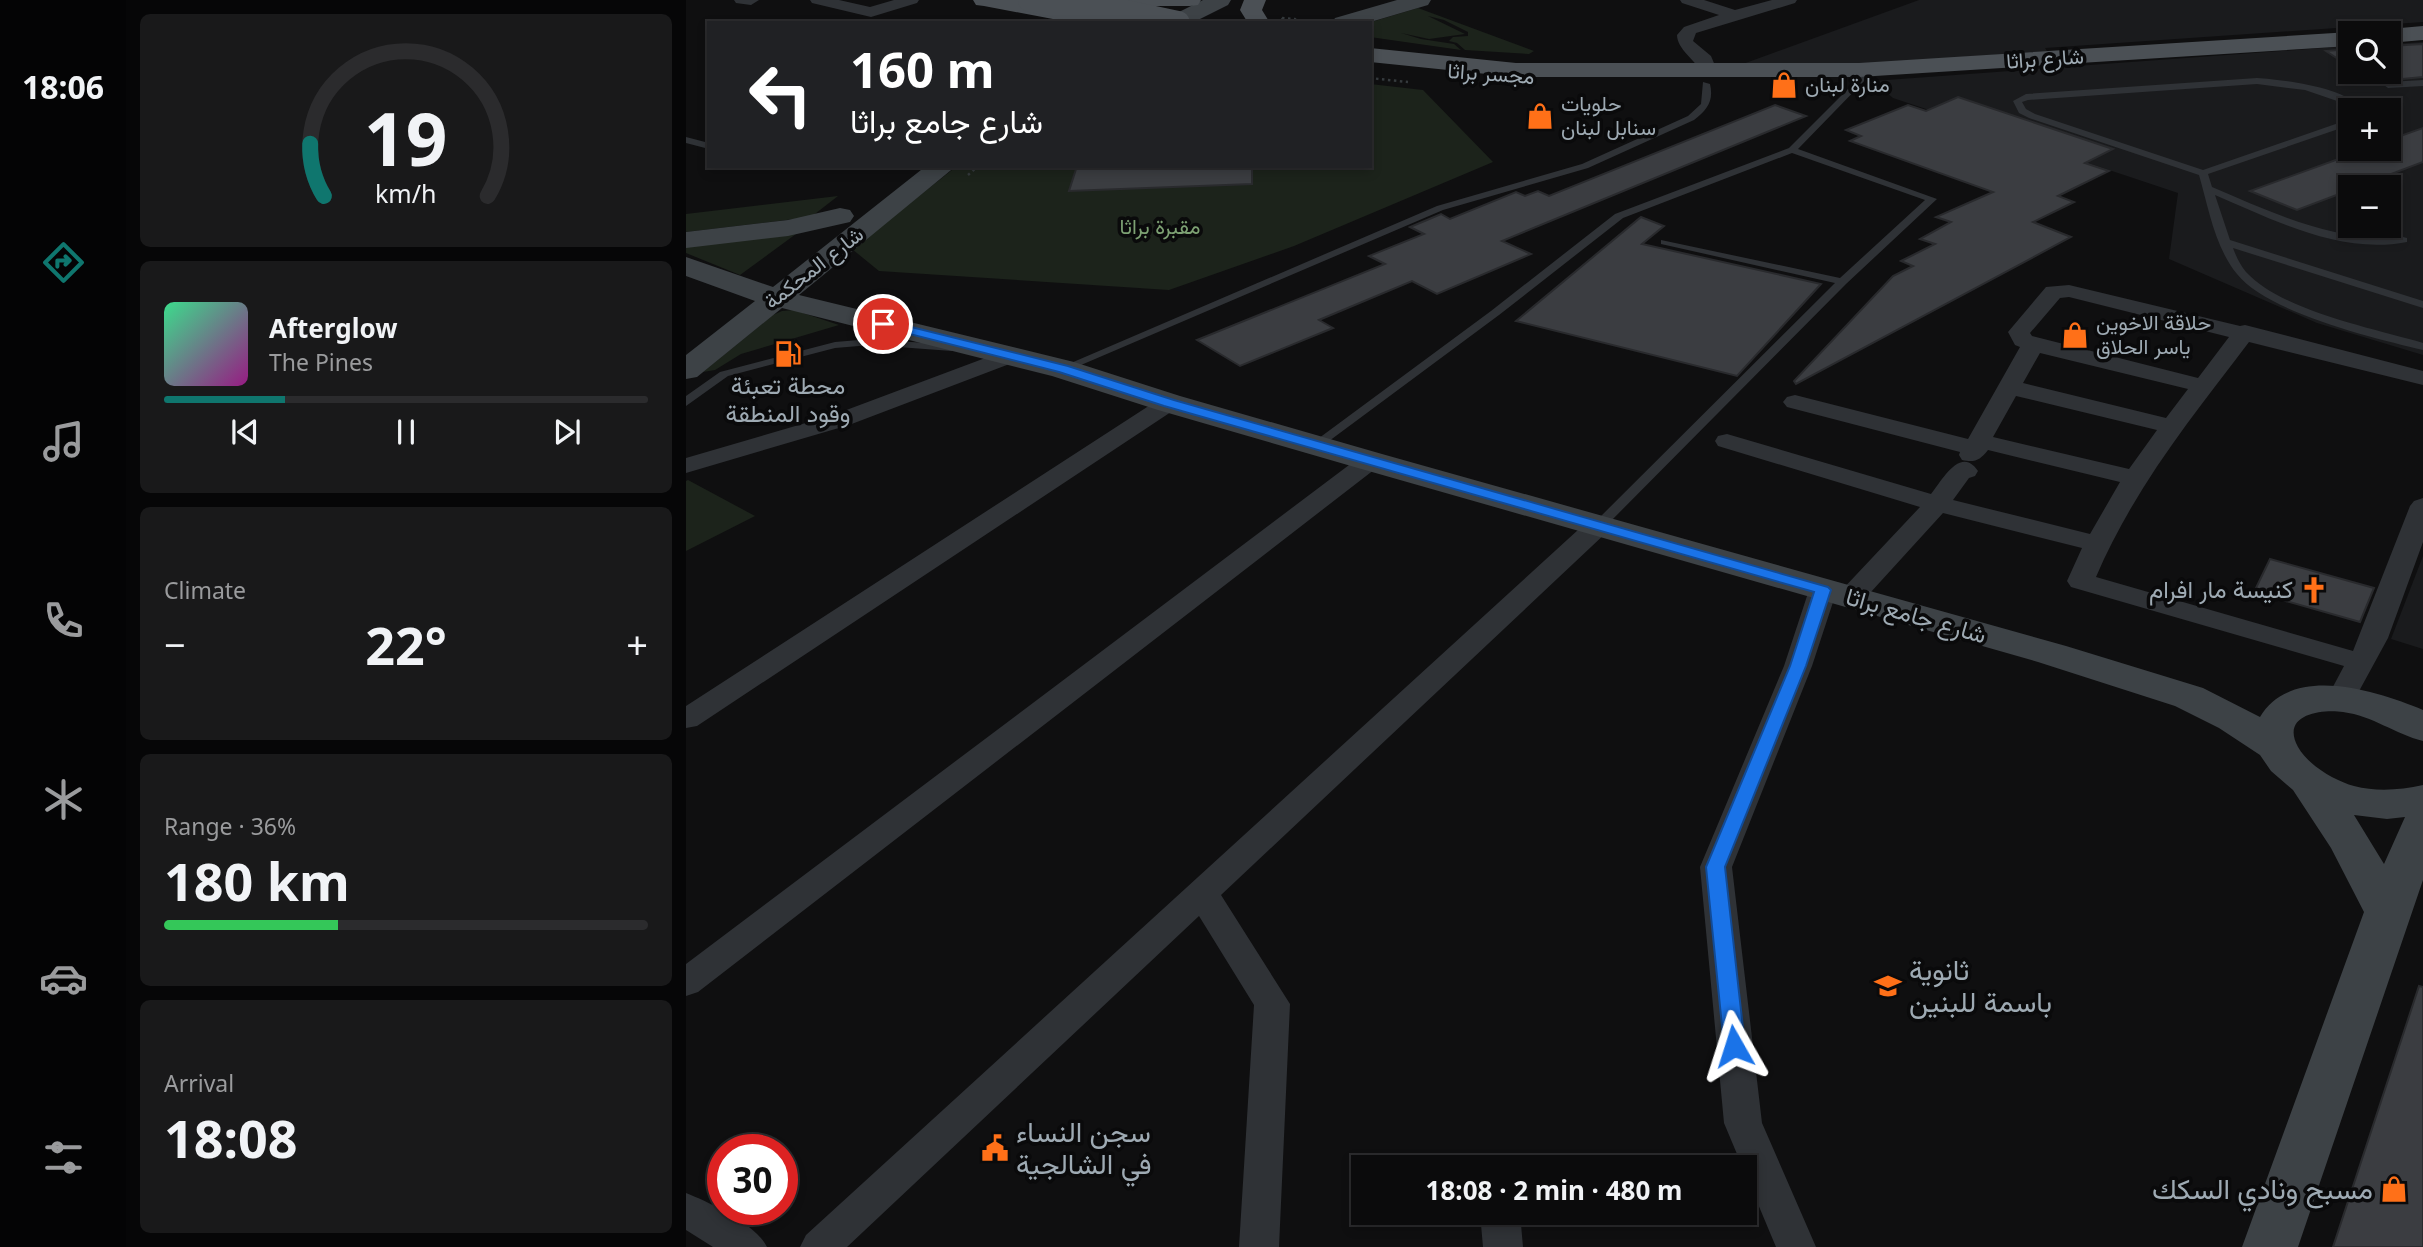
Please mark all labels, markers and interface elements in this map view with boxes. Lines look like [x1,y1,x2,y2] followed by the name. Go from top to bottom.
[2338,21,2401,238] map controls
[2338,21,2401,84] button: search
[850,36,995,102] text: 160 m
[2005,41,2085,76] street label: شارع براثا
[735,49,826,140] icon: left
[1447,56,1535,90] street label: مجسر براثا
[22,65,104,108] text: 18:06
[1769,70,1799,100] shop icon: منارة لبنان
[1805,70,1890,98] place label: منارة لبنان
[364,89,448,188] text: 19
[1561,89,1656,141] place label: حلويات سنابل لبنان
[2338,98,2401,161] button: +
[850,99,1043,142] text: شارع جامع براثا
[1525,101,1555,131] shop icon: حلويات سنابل لبنان
[2338,175,2401,238] button: −
[375,176,437,210] text: km/h
[1120,212,1200,240] park label: مقبرة براثا
[758,220,869,316] street label: شارع المحكمة
[39,238,88,287] icon: directions
[853,294,913,354] pin
[864,305,902,343] icon: arrive
[2096,308,2211,360] place label: حلاقة الاخوين ياسر الحلاق
[269,310,397,346] text: Afterglow
[2060,320,2090,350] shop icon: حلاقة الاخوين ياسر الحلاق
[773,339,803,369] fuel station icon: محطة تعبئة وقود المنطقة
[269,346,373,378] text: The Pines
[726,368,850,429] place label: محطة تعبئة وقود المنطقة
[226,413,264,451] icon: previous
[387,413,425,451] icon: pause
[548,413,586,451] icon: next
[39,417,88,466] icon: music
[2149,572,2293,606] place label: كنيسة مار افرام
[164,574,246,606] text: Climate
[2299,575,2329,605] church icon: كنيسة مار افرام
[1842,579,1991,652] street label: شارع جامع براثا
[39,596,88,645] icon: phone
[365,609,447,680] text: 22°
[164,618,186,670] text: −
[626,618,648,670] text: +
[39,775,88,824] icon: climate
[164,810,296,842] text: Range · 36%
[164,845,350,916] text: 180 km
[1909,950,2052,1020] place label: ثانوية باسمة للبنين
[39,954,88,1003] icon: car
[1873,971,1903,1001] school or university icon: ثانوية باسمة للبنين
[1697,1009,1771,1083] position arrow
[164,1067,234,1099] text: Arrival
[164,1102,298,1173] text: 18:08
[1016,1112,1152,1187] place label: سجن النساء في الشالجية
[39,1133,88,1182] icon: filters
[980,1133,1010,1163] public building icon: سجن النساء في الشالجية
[707,1134,798,1225] speed limit sign: 30
[2152,1169,2373,1212] place label: مسبح ونادي السكك
[1426,1172,1682,1208] text: 18:08 · 2 min · 480 m
[2379,1174,2409,1204] shop icon: مسبح ونادي السكك

